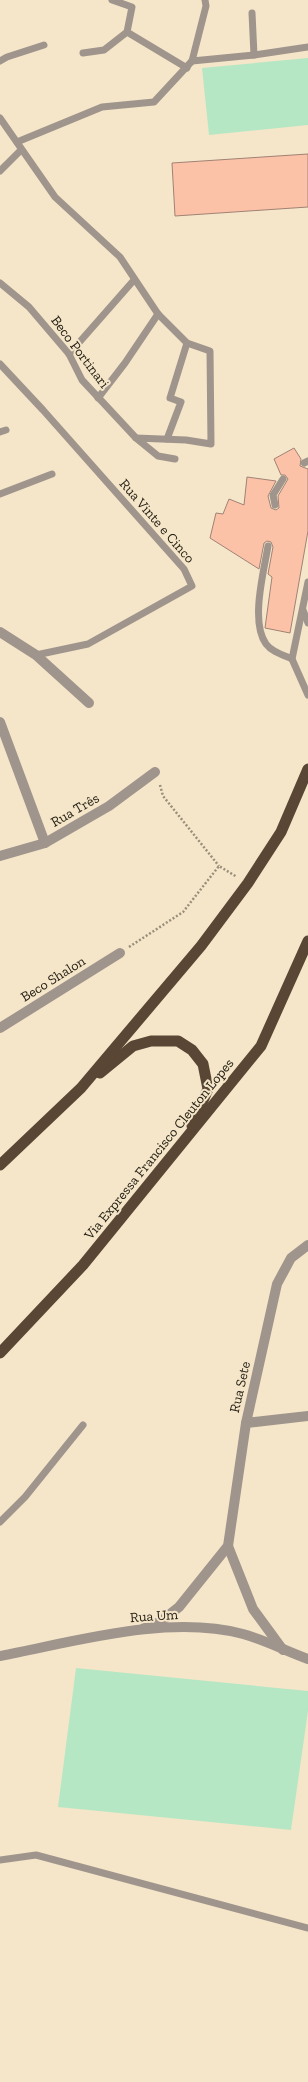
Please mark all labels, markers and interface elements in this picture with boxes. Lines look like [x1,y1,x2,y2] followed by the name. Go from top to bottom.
[47,312,113,392] street label: Beco Portinari
[116,475,198,567] street label: Rua Vinte e Cinco
[48,789,102,831] street label: Rua Três
[18,952,88,1006] street label: Beco Shalon
[80,1055,237,1244] street label: Via Expressa Francisco Cleuton Lopes
[226,1359,254,1414] street label: Rua Sete
[129,1606,179,1626] street label: Rua Um

